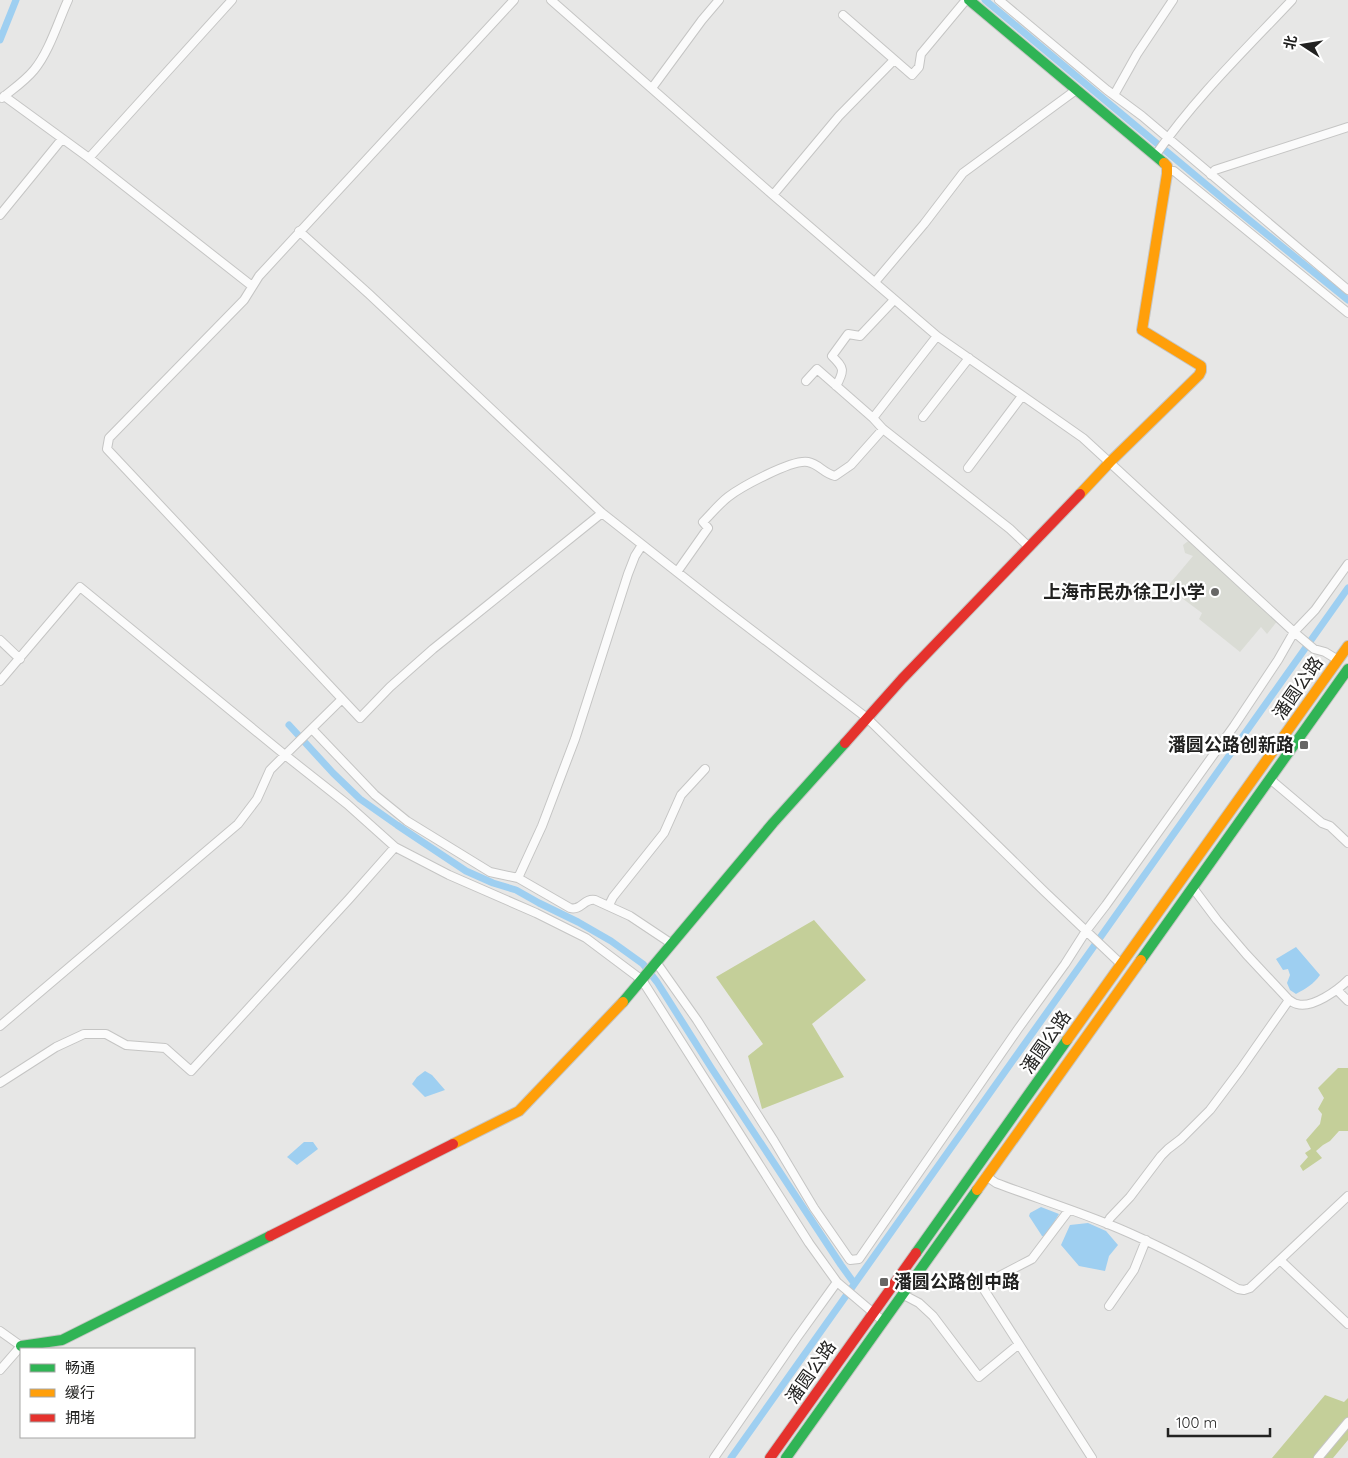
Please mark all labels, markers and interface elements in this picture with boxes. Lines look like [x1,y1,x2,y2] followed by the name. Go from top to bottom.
[1278,20,1328,70] north arrow
[1280,34,1301,51] text: 北
[1043,580,1205,603] place label: 上海市民办徐卫小学
[1209,586,1221,598] marker: 上海市民办徐卫小学
[1268,652,1328,724] street label: 潘圆公路
[1168,733,1294,756] place label: 潘圆公路创新路
[1298,739,1310,751] marker: 潘圆公路创新路
[1016,1006,1076,1078] street label: 潘圆公路
[894,1270,1020,1293] place label: 潘圆公路创中路
[878,1276,890,1288] marker: 潘圆公路创中路
[781,1336,841,1408] street label: 潘圆公路
[20,1348,195,1438] legend
[65,1358,95,1377] text: 畅通
[65,1383,95,1402] text: 缓行
[1168,1406,1270,1438] scale bar
[65,1408,95,1427] text: 拥堵
[1176,1413,1217,1432] text: 100 m

